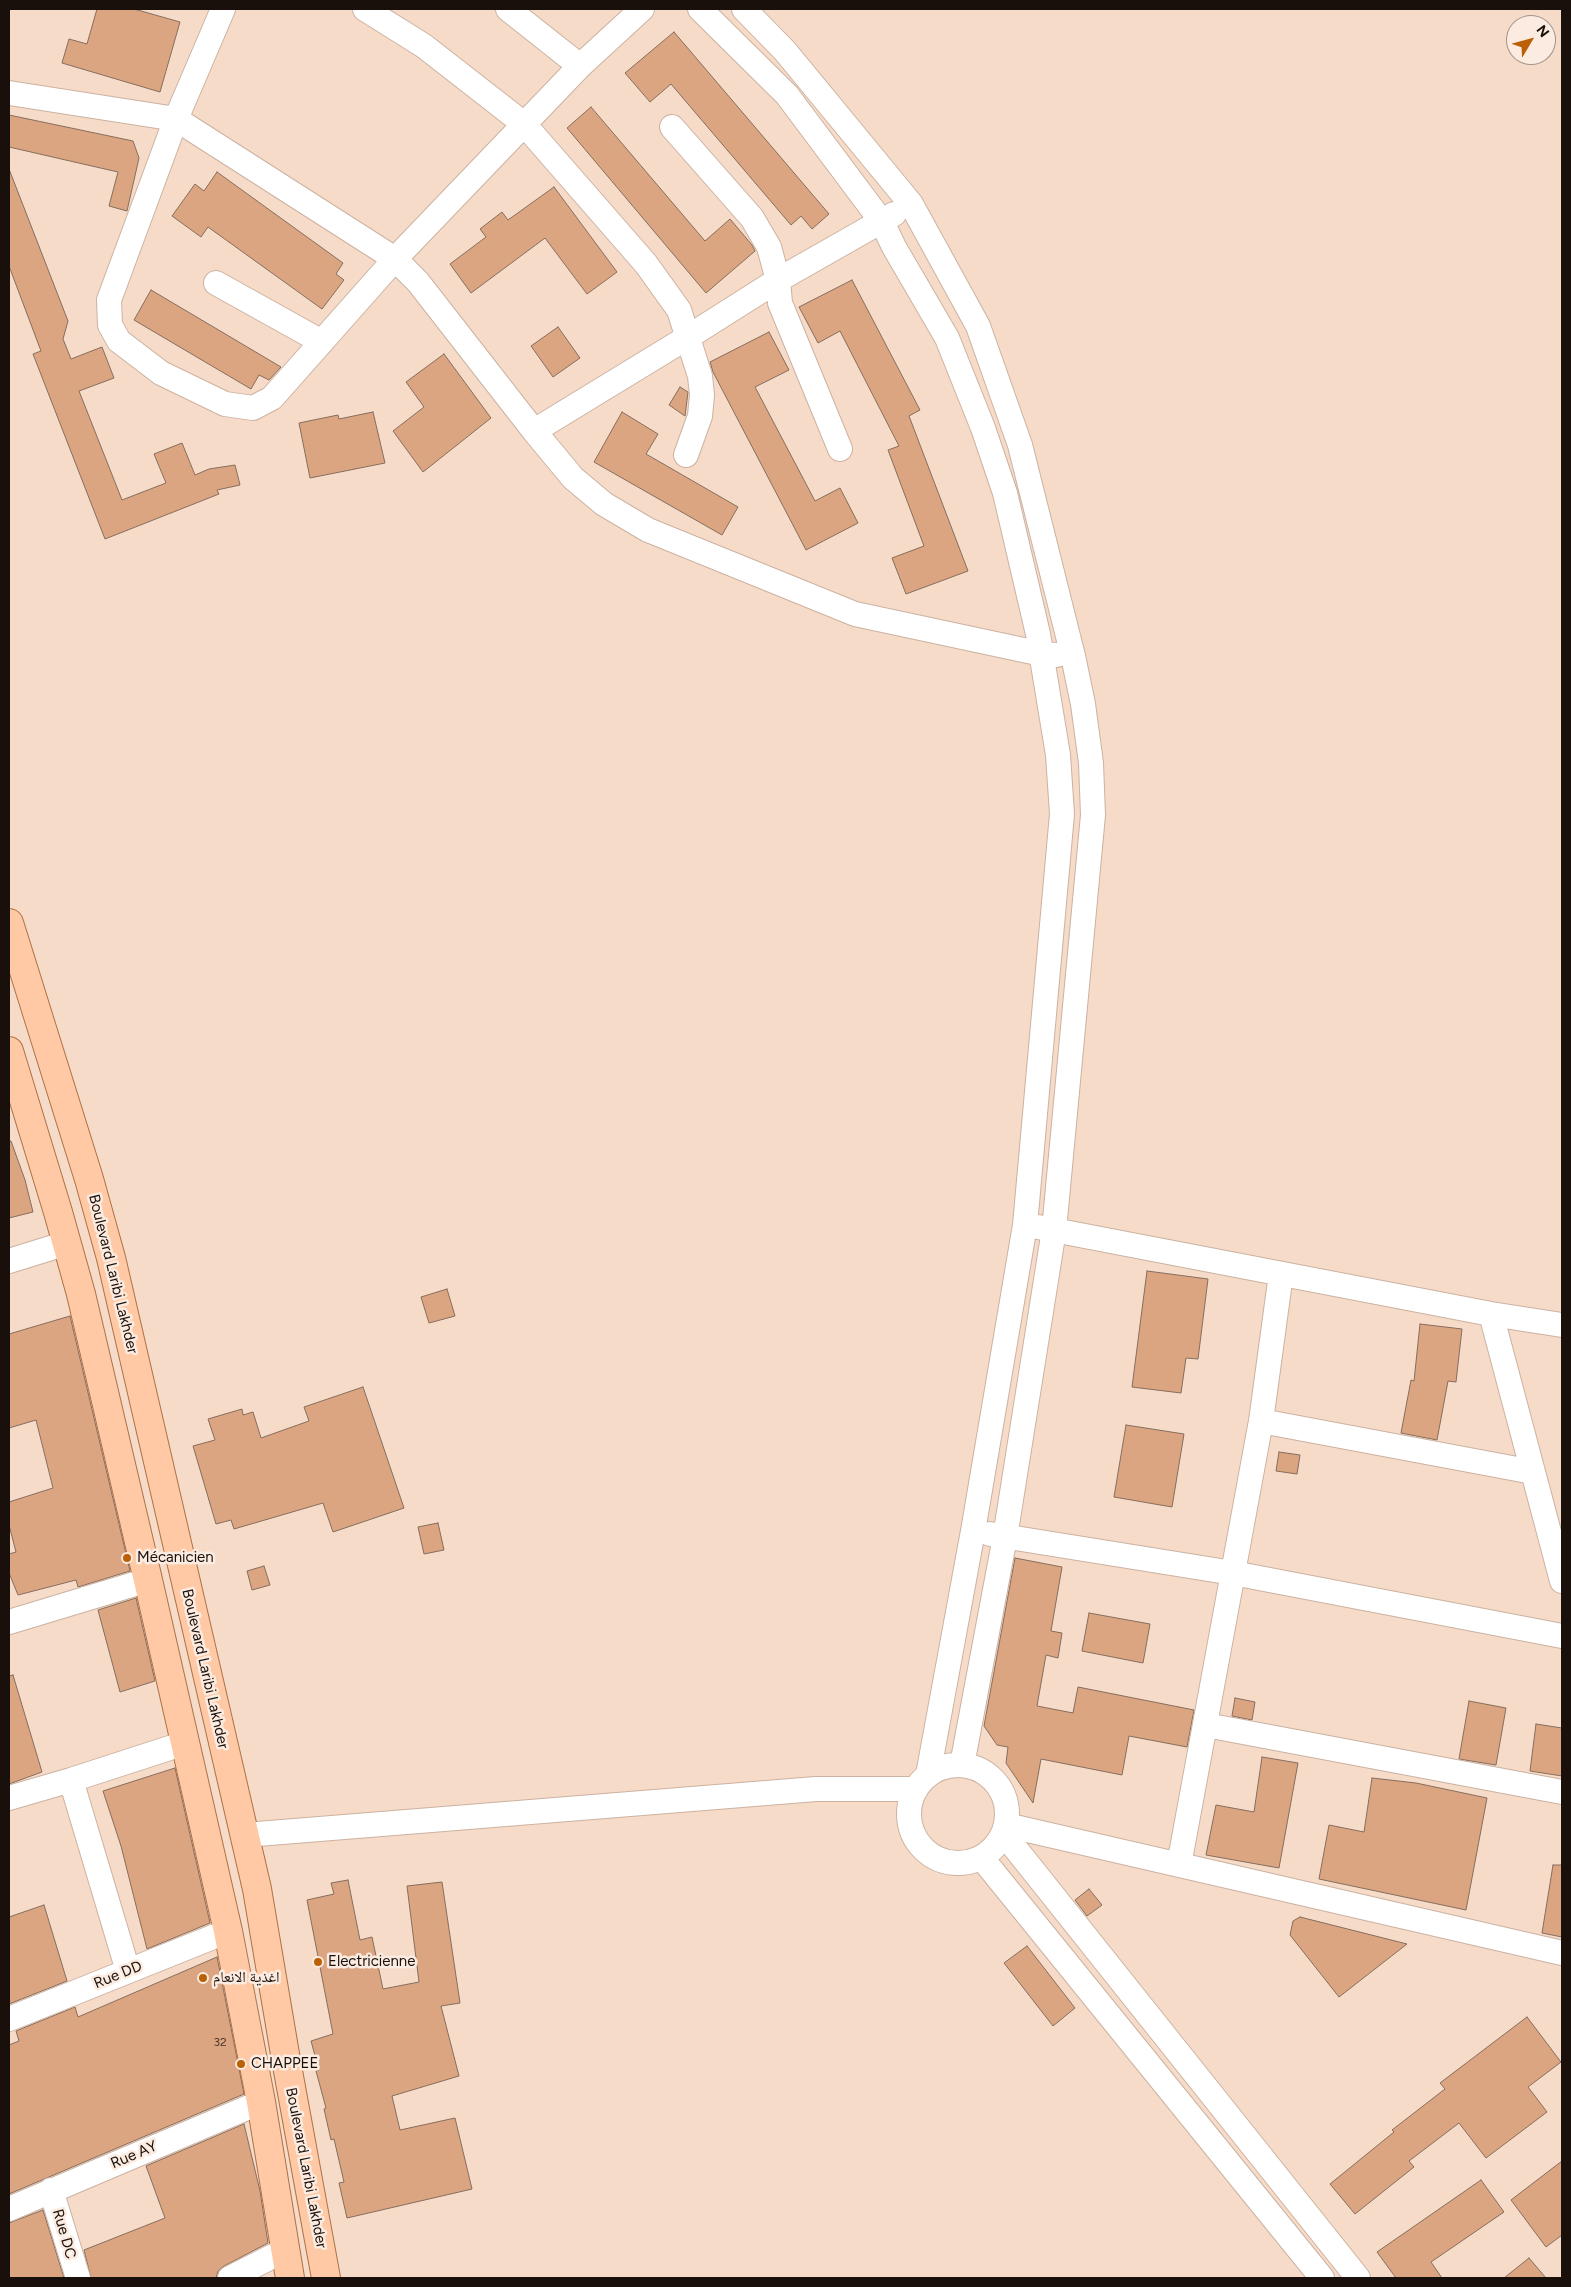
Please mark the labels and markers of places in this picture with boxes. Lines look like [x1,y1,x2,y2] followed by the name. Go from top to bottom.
[137,1549,214,1567] place label: Mécanicien
[121,1552,133,1564] marker: Mécanicien
[328,1953,415,1971] place label: Electricienne
[312,1956,324,1968] marker: Electricienne
[213,1969,280,1987] place label: اغذية الانعام
[197,1972,209,1984] marker: اغذية الانعام
[251,2055,318,2073] place label: CHAPPEE
[235,2058,247,2070] marker: CHAPPEE

